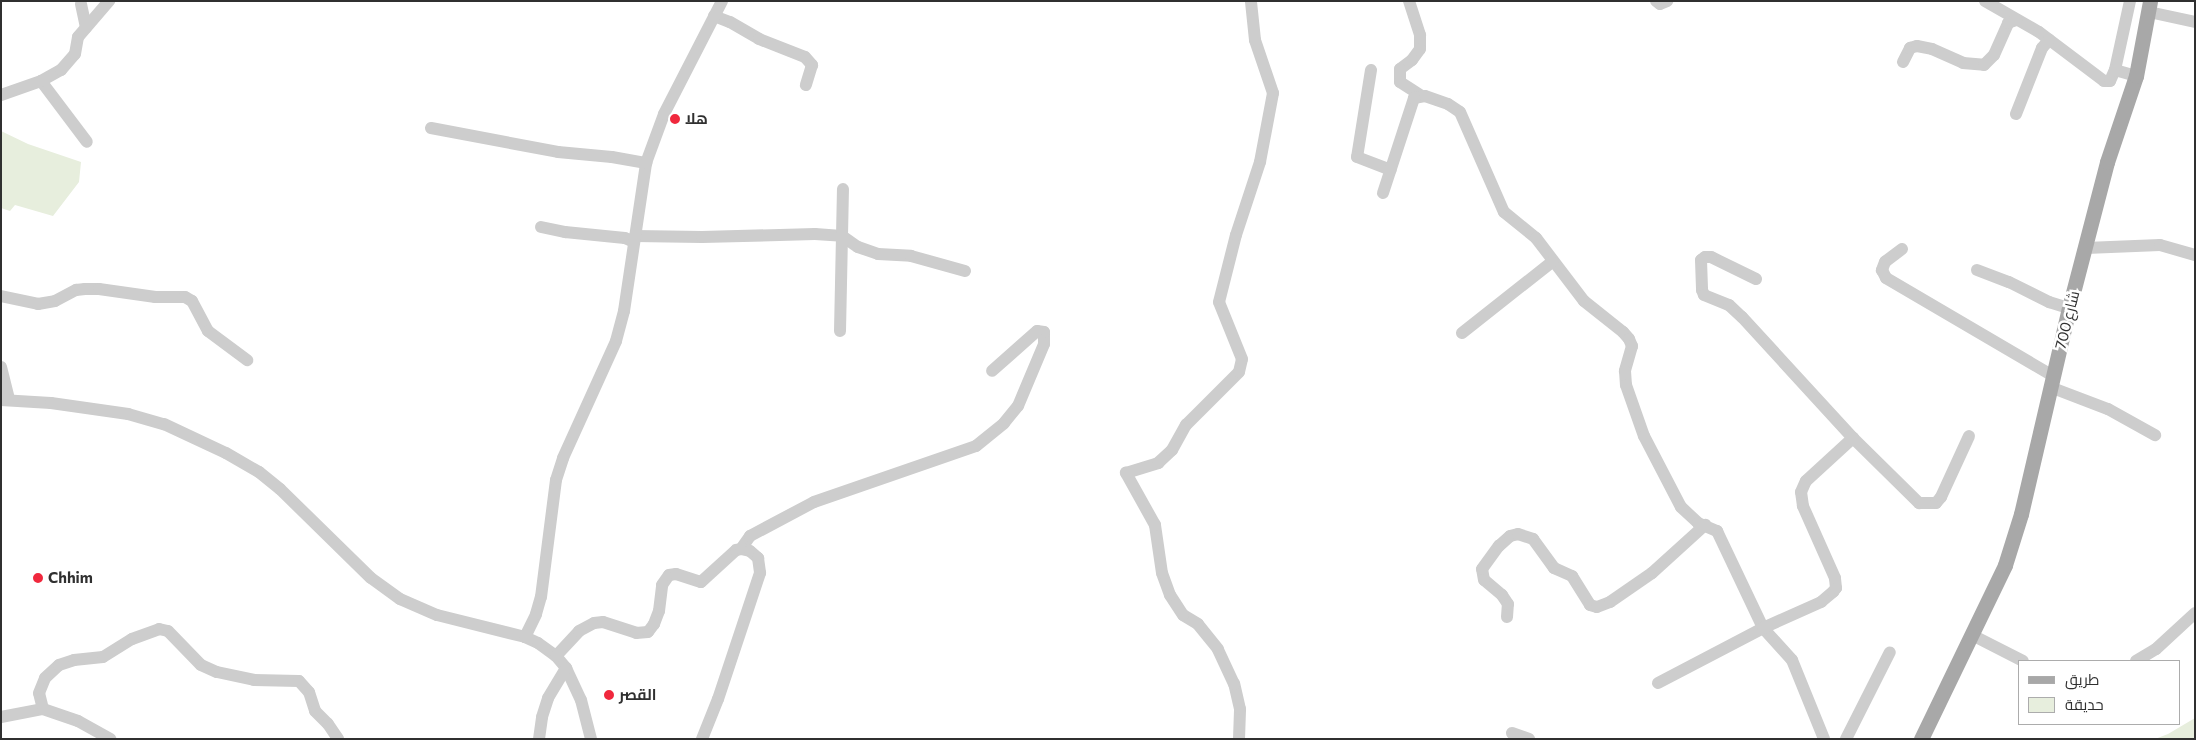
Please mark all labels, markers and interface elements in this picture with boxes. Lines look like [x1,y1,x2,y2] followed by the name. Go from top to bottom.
[685,110,708,128] place label: هلا
[669,113,681,125] marker: هلا
[2051,289,2083,351] street label: شارع 700
[48,569,93,587] place label: Chhim
[32,572,44,584] marker: Chhim
[2018,660,2181,725] legend
[2065,670,2099,688] text: طريق
[619,686,656,704] place label: القصر
[603,689,615,701] marker: القصر
[2065,695,2104,713] text: حديقة

